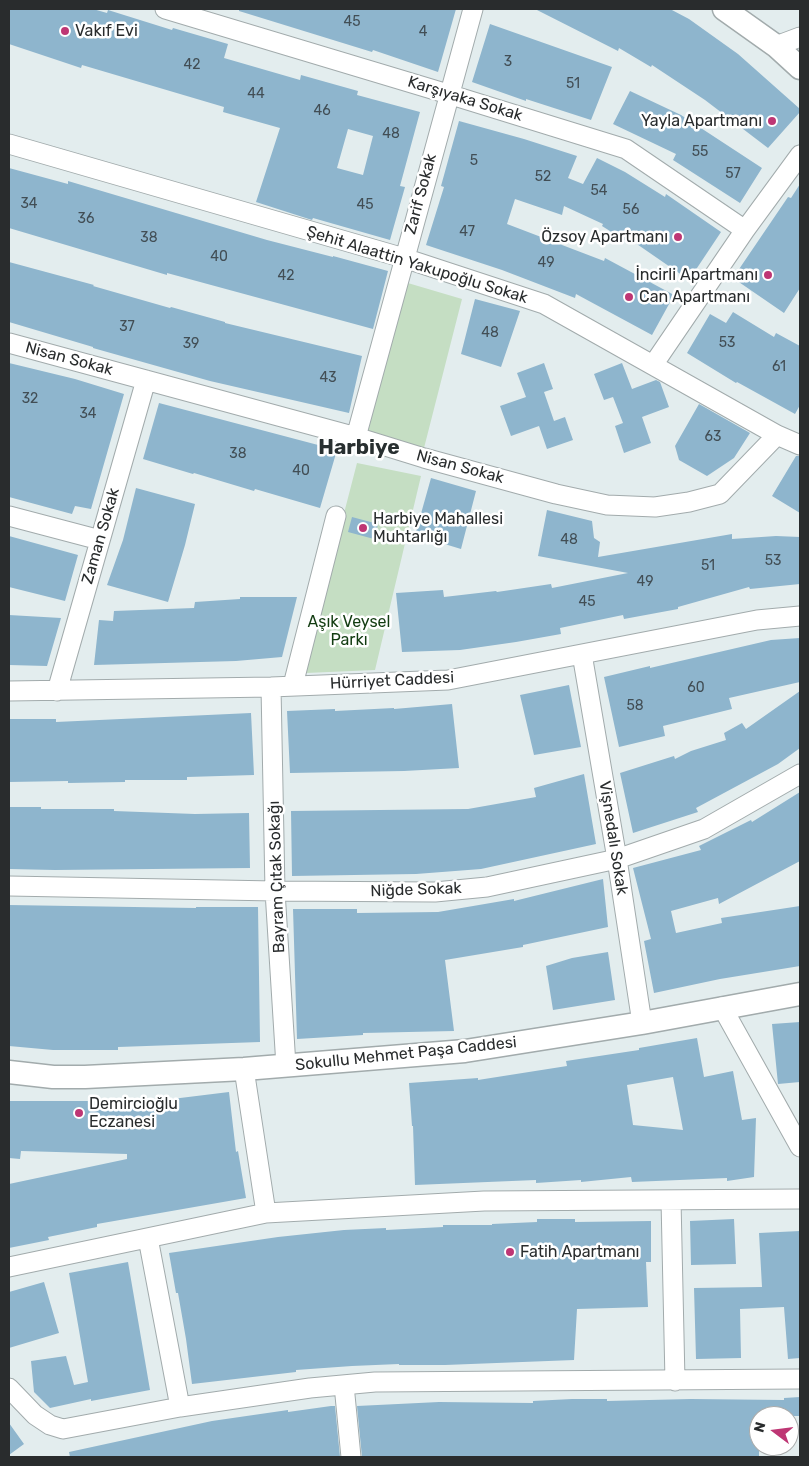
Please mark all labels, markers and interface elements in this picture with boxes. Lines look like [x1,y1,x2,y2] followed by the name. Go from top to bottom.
[343,14,361,30] house number: 45
[75,21,138,41] place label: Vakıf Evi
[419,24,427,40] house number: 4
[59,25,71,37] marker: Vakıf Evi
[504,54,512,70] house number: 3
[184,57,200,73] house number: 42
[405,72,525,126] street label: Karşıyaka Sokak
[566,76,580,92] house number: 51
[247,86,265,102] house number: 44
[313,103,331,119] house number: 46
[641,111,762,131] place label: Yayla Apartmanı
[766,115,778,127] marker: Yayla Apartmanı
[382,126,400,142] house number: 48
[692,144,708,160] house number: 55
[401,152,441,236] street label: Zarif Sokak
[470,153,478,169] house number: 5
[725,166,741,182] house number: 57
[535,169,551,185] house number: 52
[590,183,608,199] house number: 54
[20,196,38,212] house number: 34
[356,197,374,213] house number: 45
[623,202,639,218] house number: 56
[78,211,94,227] house number: 36
[304,222,530,308] street label: Şehit Alaattin Yakupoğlu Sokak
[459,224,475,240] house number: 47
[541,227,668,247] place label: Özsoy Apartmanı
[140,230,158,246] house number: 38
[672,231,684,243] marker: Özsoy Apartmanı
[210,249,228,265] house number: 40
[538,255,554,271] house number: 49
[635,265,758,285] place label: İncirli Apartmanı
[278,268,294,284] house number: 42
[762,269,774,281] marker: İncirli Apartmanı
[639,287,750,307] place label: Can Apartmanı
[623,291,635,303] marker: Can Apartmanı
[119,319,135,335] house number: 37
[481,325,499,341] house number: 48
[719,335,735,351] house number: 53
[183,336,199,352] house number: 39
[23,338,115,380] street label: Nisan Sokak
[772,359,786,375] house number: 61
[319,370,337,386] house number: 43
[22,391,38,407] house number: 32
[79,406,97,422] house number: 34
[705,429,721,445] house number: 63
[318,435,400,461] district label: Harbiye
[229,446,247,462] house number: 38
[414,446,506,488] street label: Nisan Sokak
[292,463,310,479] house number: 40
[78,486,124,586] street label: Zaman Sokak
[373,509,503,547] place label: Harbiye Mahallesi Muhtarlığı
[357,522,369,534] marker: Harbiye Mahallesi Muhtarlığı
[560,532,578,548] house number: 48
[765,553,781,569] house number: 53
[701,558,715,574] house number: 51
[637,574,653,590] house number: 49
[578,594,596,610] house number: 45
[308,612,390,650] park label: Aşık Veysel Parkı
[329,668,455,694] street label: Hürriyet Caddesi
[687,680,705,696] house number: 60
[626,698,644,714] house number: 58
[594,779,632,897] street label: Vişnedalı Sokak
[265,801,289,953] street label: Bayram Çıtak Sokağı
[370,879,462,901] street label: Niğde Sokak
[294,1033,518,1075] street label: Sokullu Mehmet Paşa Caddesi
[89,1094,178,1132] place label: Demircioğlu Eczanesi
[73,1107,85,1119] marker: Demircioğlu Eczanesi
[520,1242,639,1262] place label: Fatih Apartmanı
[504,1246,516,1258] marker: Fatih Apartmanı
[749,1406,799,1456] north arrow
[750,1420,770,1434] text: N

